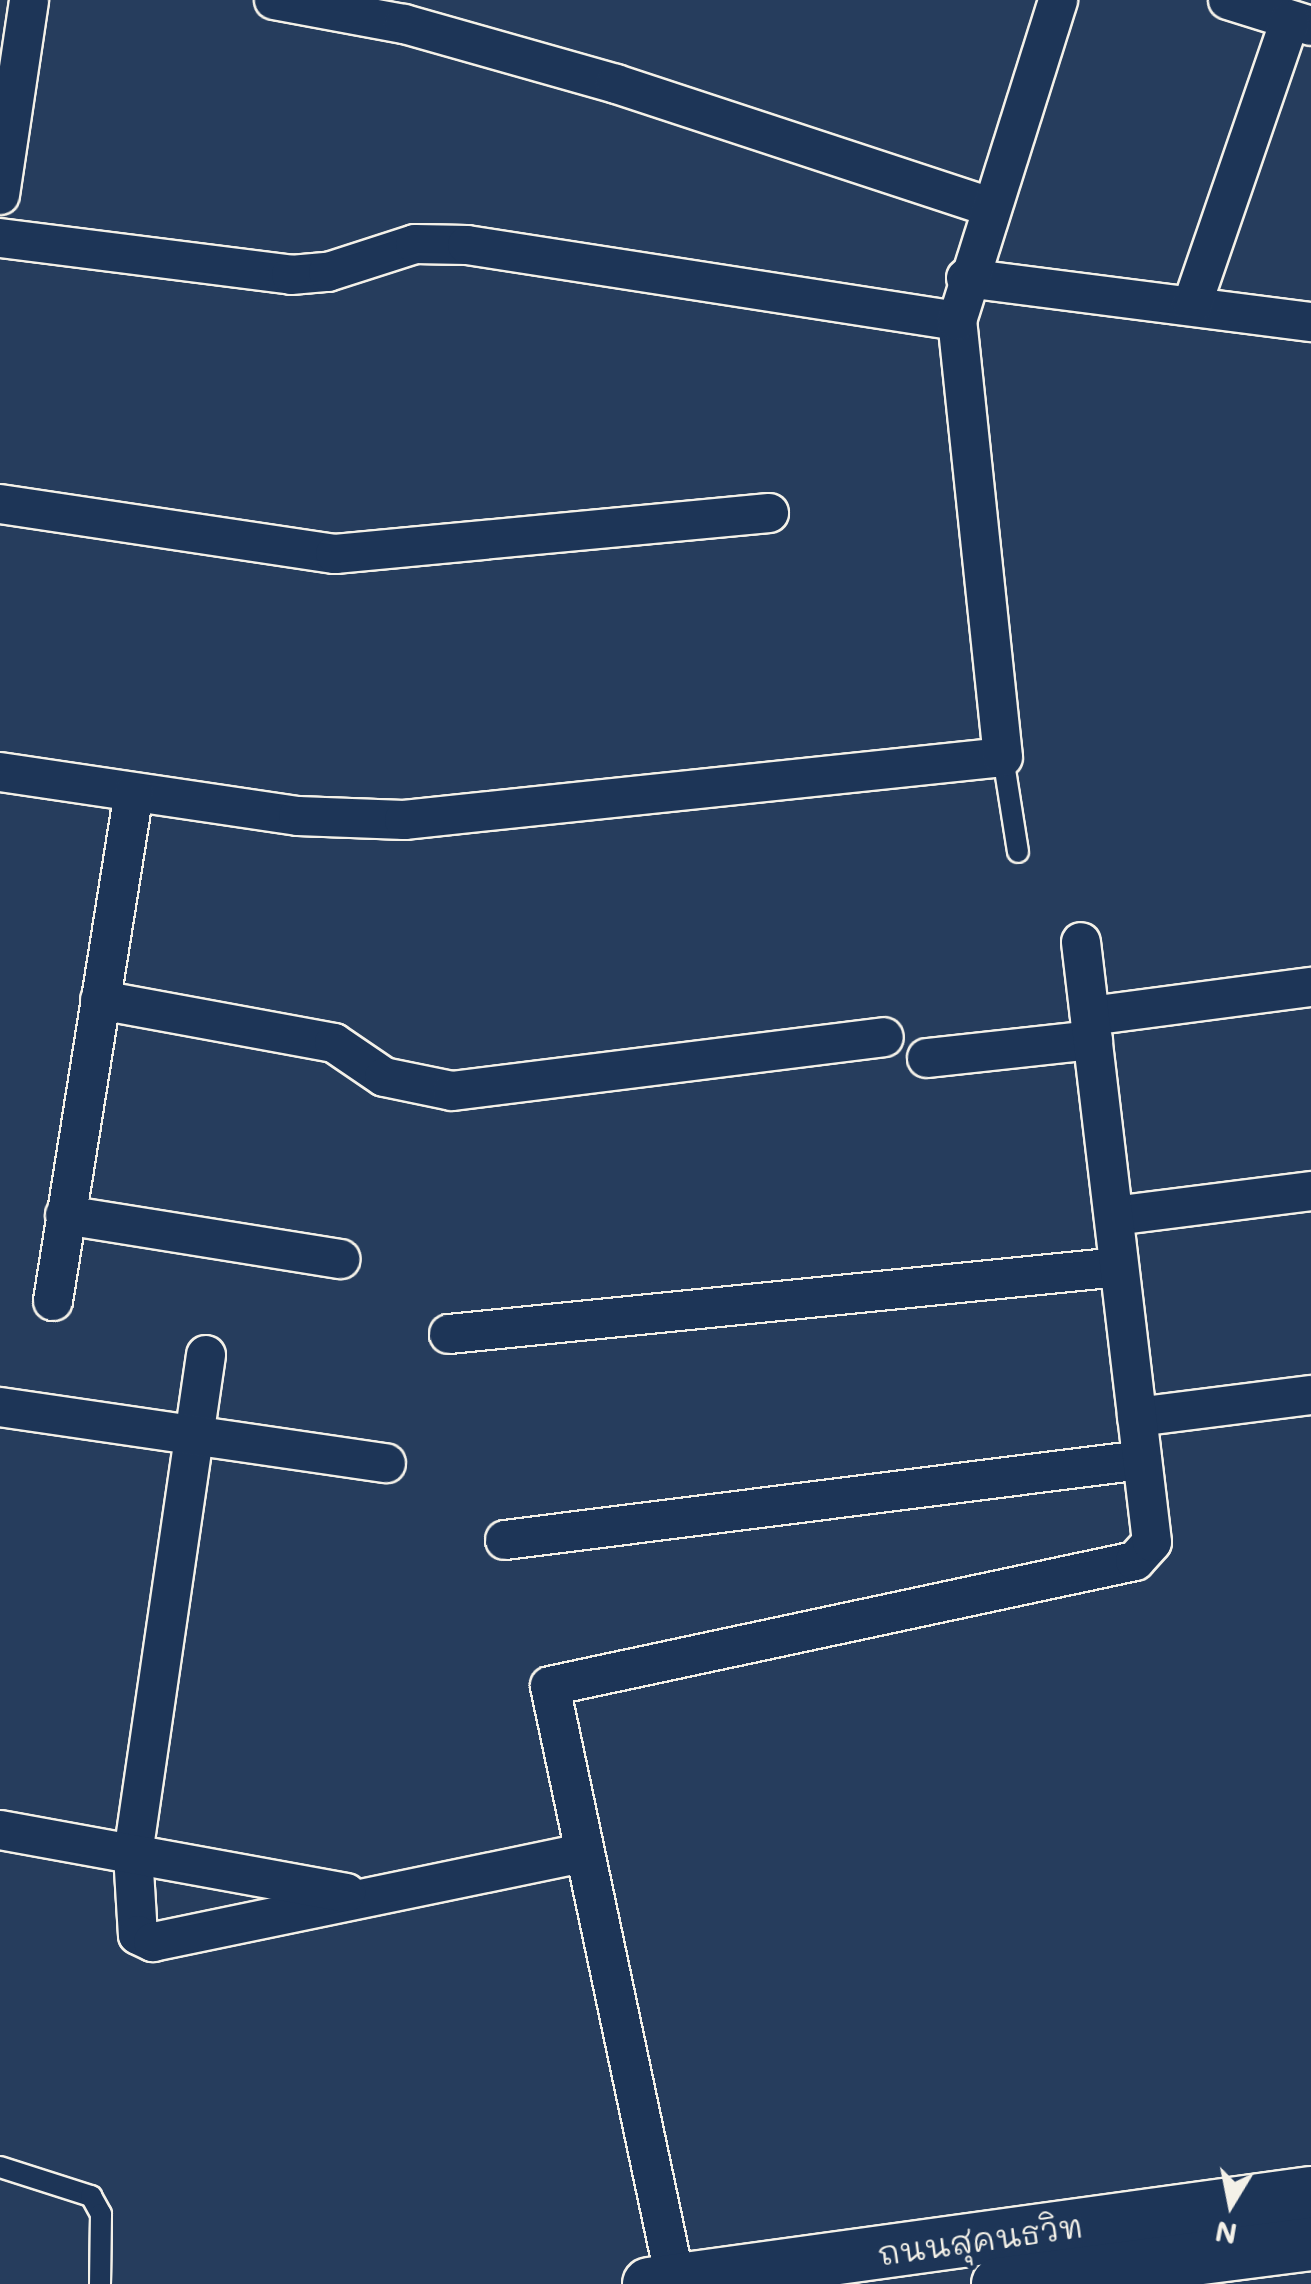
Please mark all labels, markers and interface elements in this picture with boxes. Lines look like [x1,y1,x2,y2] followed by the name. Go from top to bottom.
[1181,2154,1281,2254] north arrow
[875,2206,1085,2272] street label: ถนนสุคนธวิท
[1212,2214,1239,2253] text: N

